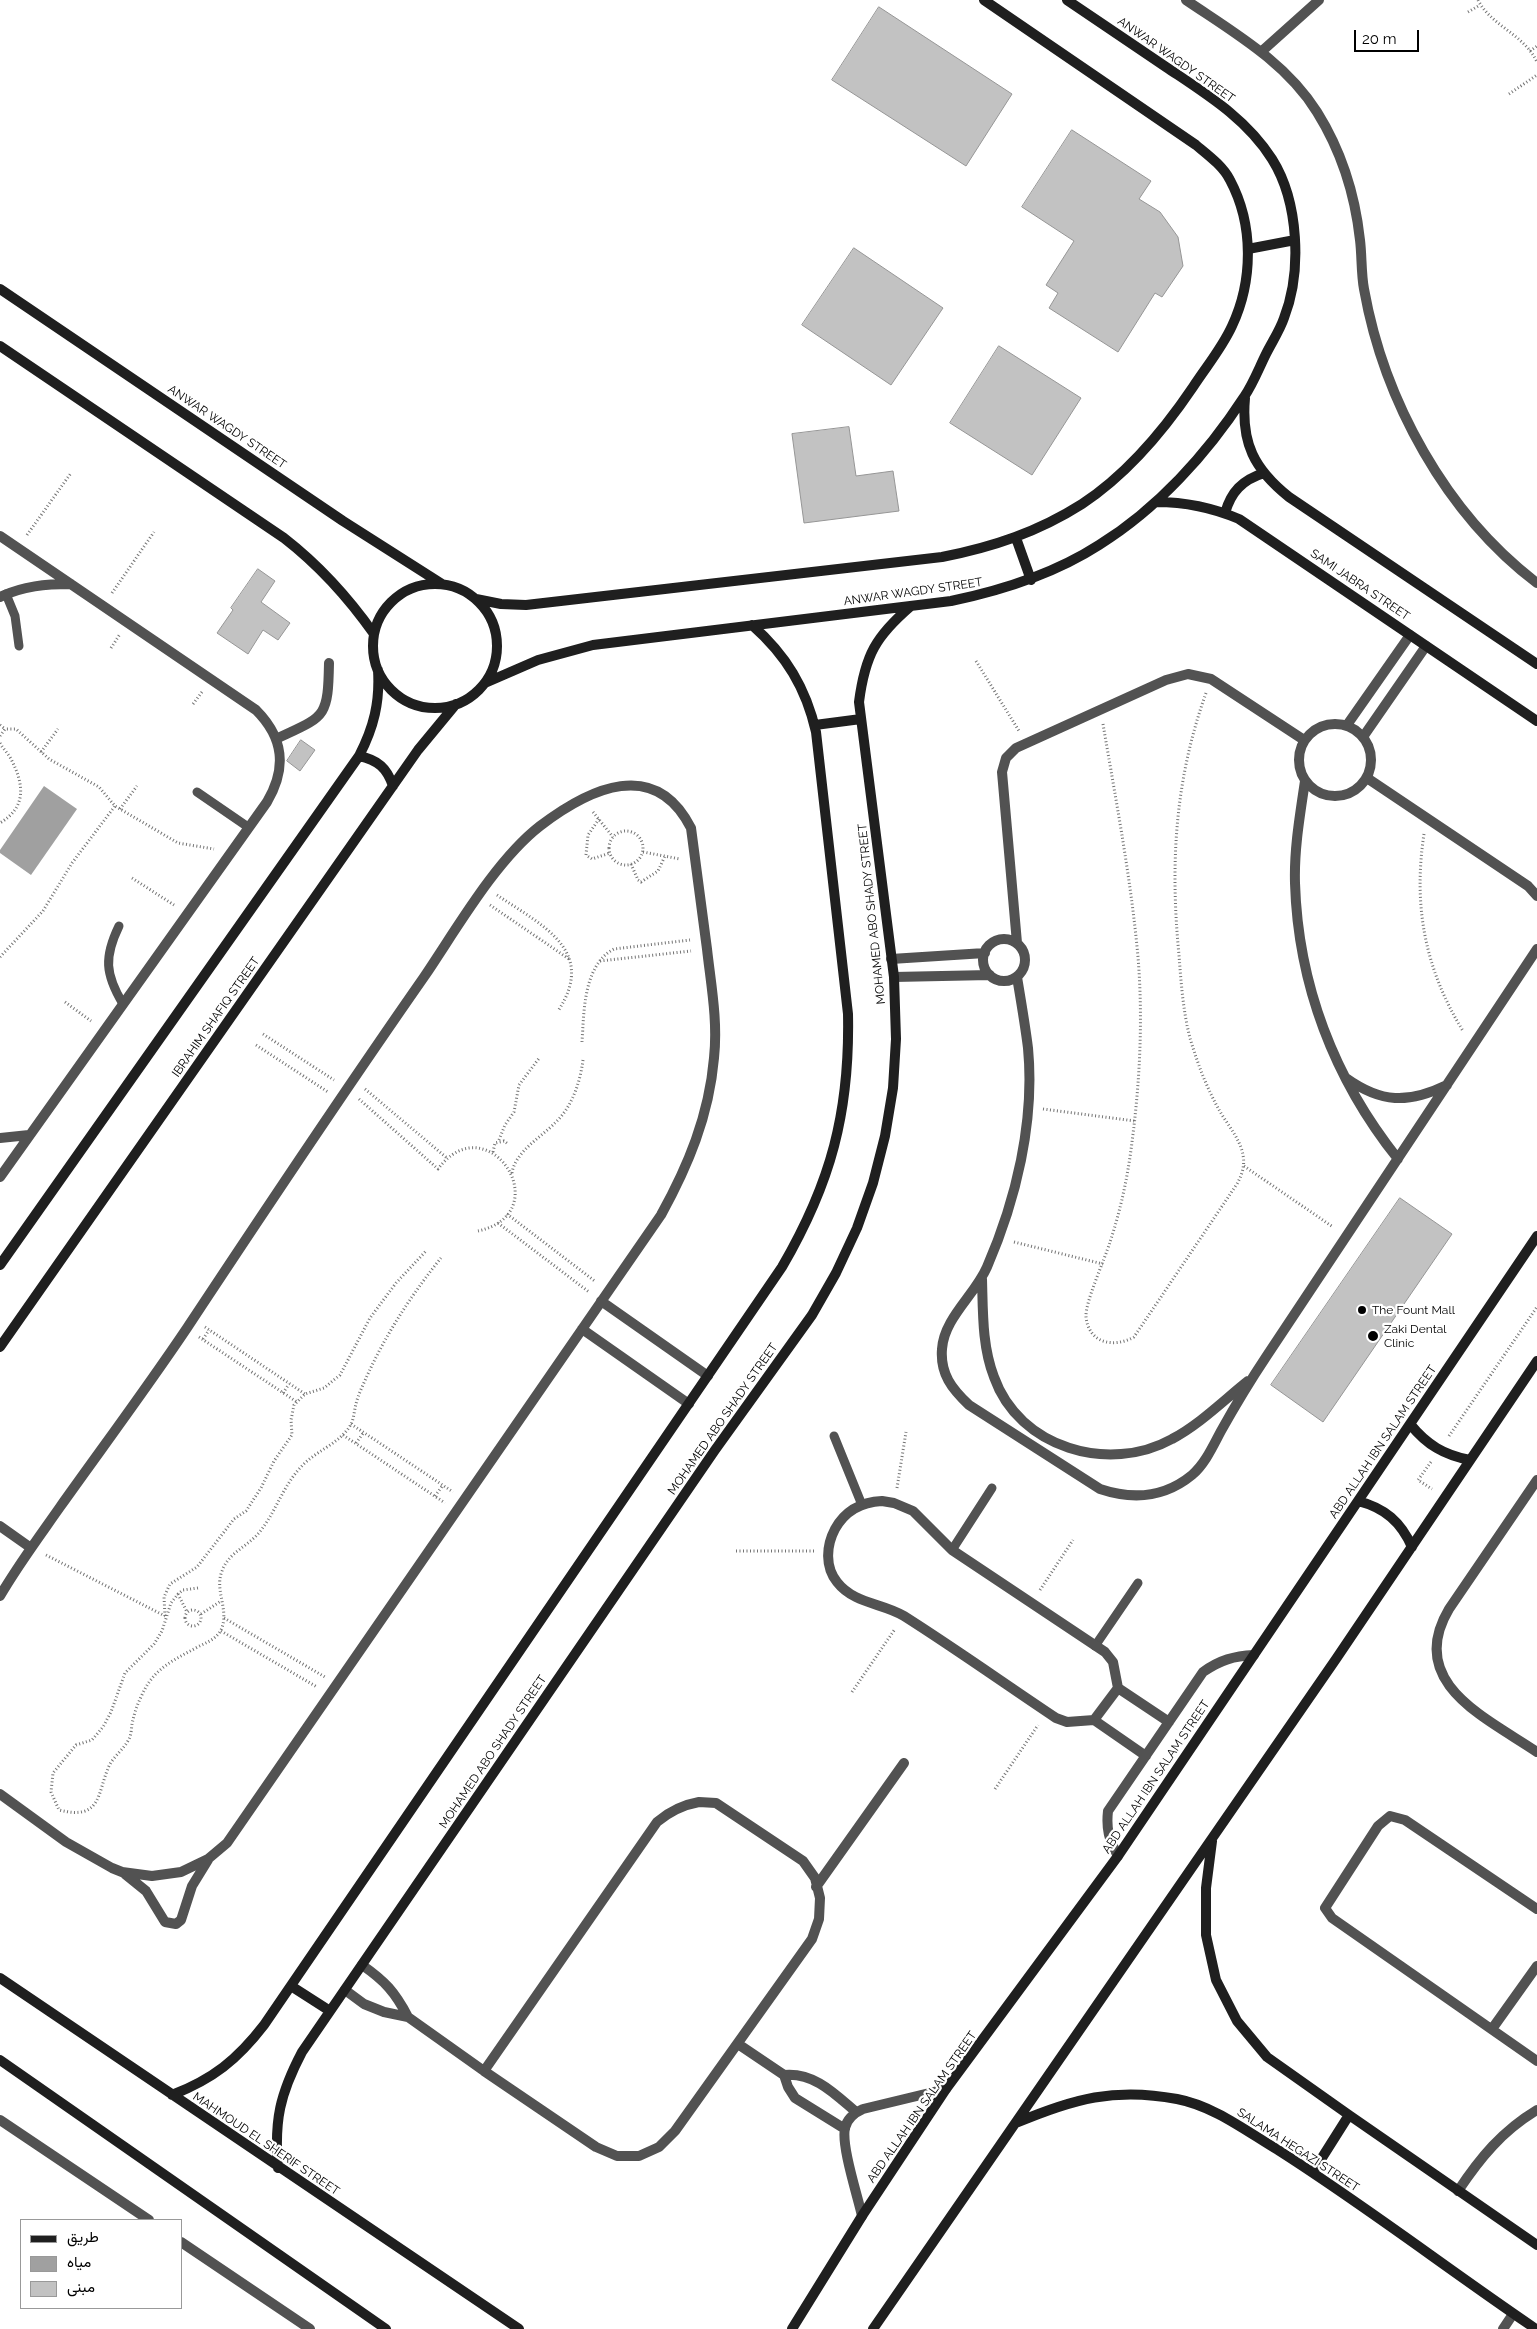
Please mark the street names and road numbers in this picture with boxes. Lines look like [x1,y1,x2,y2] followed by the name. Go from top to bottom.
[1115,14,1237,106] street label: ANWAR WAGDY STREET
[165,382,289,472] street label: ANWAR WAGDY STREET
[1308,546,1412,624] street label: SAMI JABRA STREET
[843,575,983,609] street label: ANWAR WAGDY STREET
[855,823,889,1005] street label: MOHAMED ABO SHADY STREET
[169,954,263,1080] street label: IBRAHIM SHAFIQ STREET
[665,1340,781,1498] street label: MOHAMED ABO SHADY STREET
[1326,1363,1440,1521] street label: ABD ALLAH IBN SALAM STREET
[436,1673,550,1831] street label: MOHAMED ABO SHADY STREET
[1099,1698,1213,1856] street label: ABD ALLAH IBN SALAM STREET
[864,2029,980,2185] street label: ABD ALLAH IBN SALAM STREET
[190,2089,342,2199] street label: MAHMOUD EL SHERIF STREET
[1234,2105,1362,2195] street label: SALAMA HEGAZI STREET

